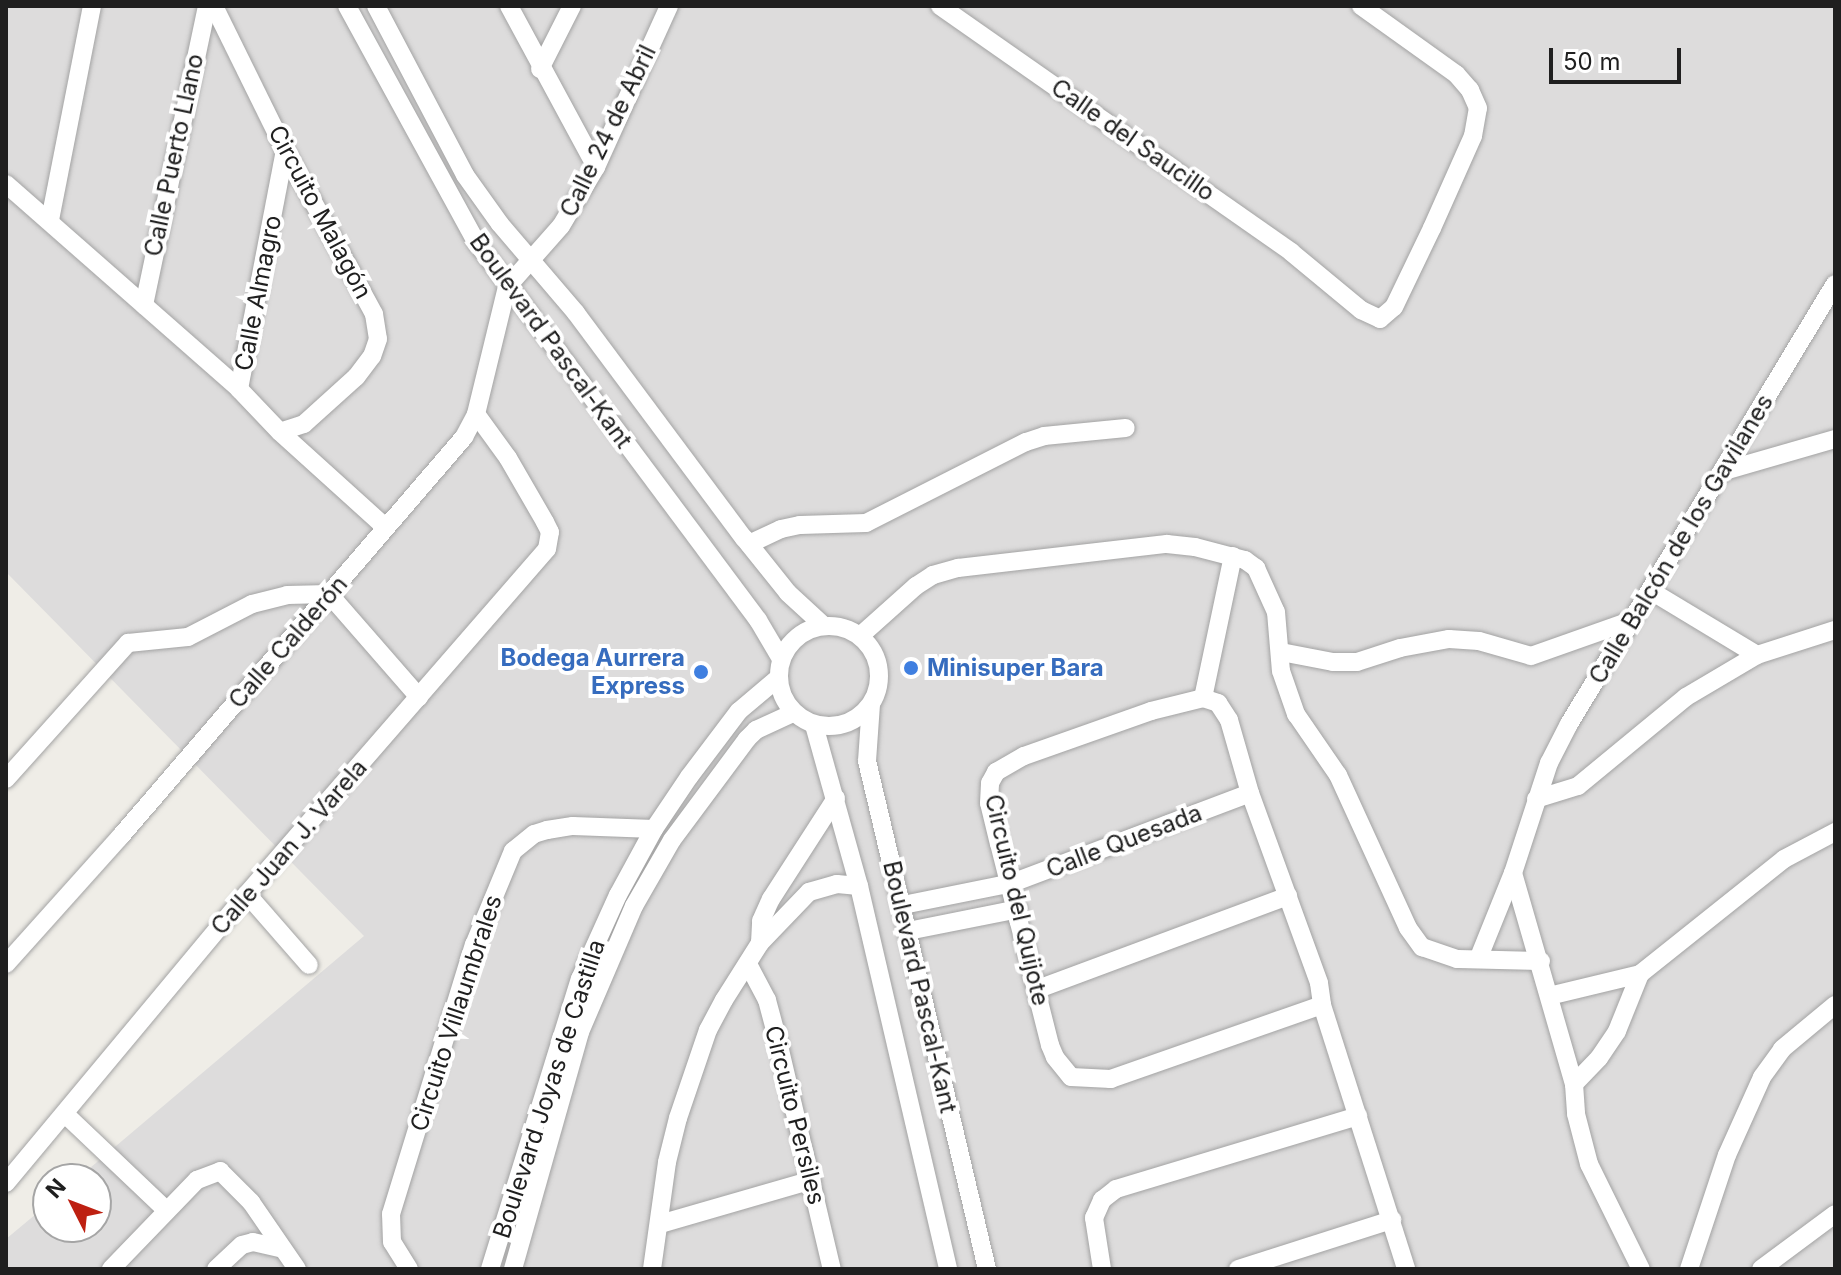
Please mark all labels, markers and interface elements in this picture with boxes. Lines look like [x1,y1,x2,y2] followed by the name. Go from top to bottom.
[1553,32,1685,82] scale bar
[554,40,662,222] street label: Calle 24 de Abril
[1563,47,1621,76] text: 50 m
[138,51,210,259] street label: Calle Puerto Llano
[1046,73,1220,207] street label: Calle del Saucillo
[262,120,378,304] street label: Circuito Malagón
[229,213,287,373] street label: Calle Almagro
[464,228,638,454] street label: Boulevard Pascal-Kant
[1583,389,1779,689] street label: Calle Balcón de los Gavilanes
[223,570,353,714] street label: Calle Calderón
[501,644,685,700] place label: Bodega Aurrera Express
[927,654,1104,682] place label: Minisuper Bara
[902,659,920,677] marker: Minisuper Bara
[692,663,710,681] marker: Bodega Aurrera Express
[205,753,373,941] street label: Calle Juan J. Varela
[979,792,1055,1008] street label: Circuito del Quijote
[1042,798,1206,884] street label: Calle Quesada
[877,858,963,1116] street label: Boulevard Pascal-Kant
[404,891,508,1135] street label: Circuito Villaumbrales
[487,936,611,1242] street label: Boulevard Joyas de Castilla
[759,1022,831,1208] street label: Circuito Persiles
[32,1163,112,1243] north arrow
[40,1173,71,1203] text: N

